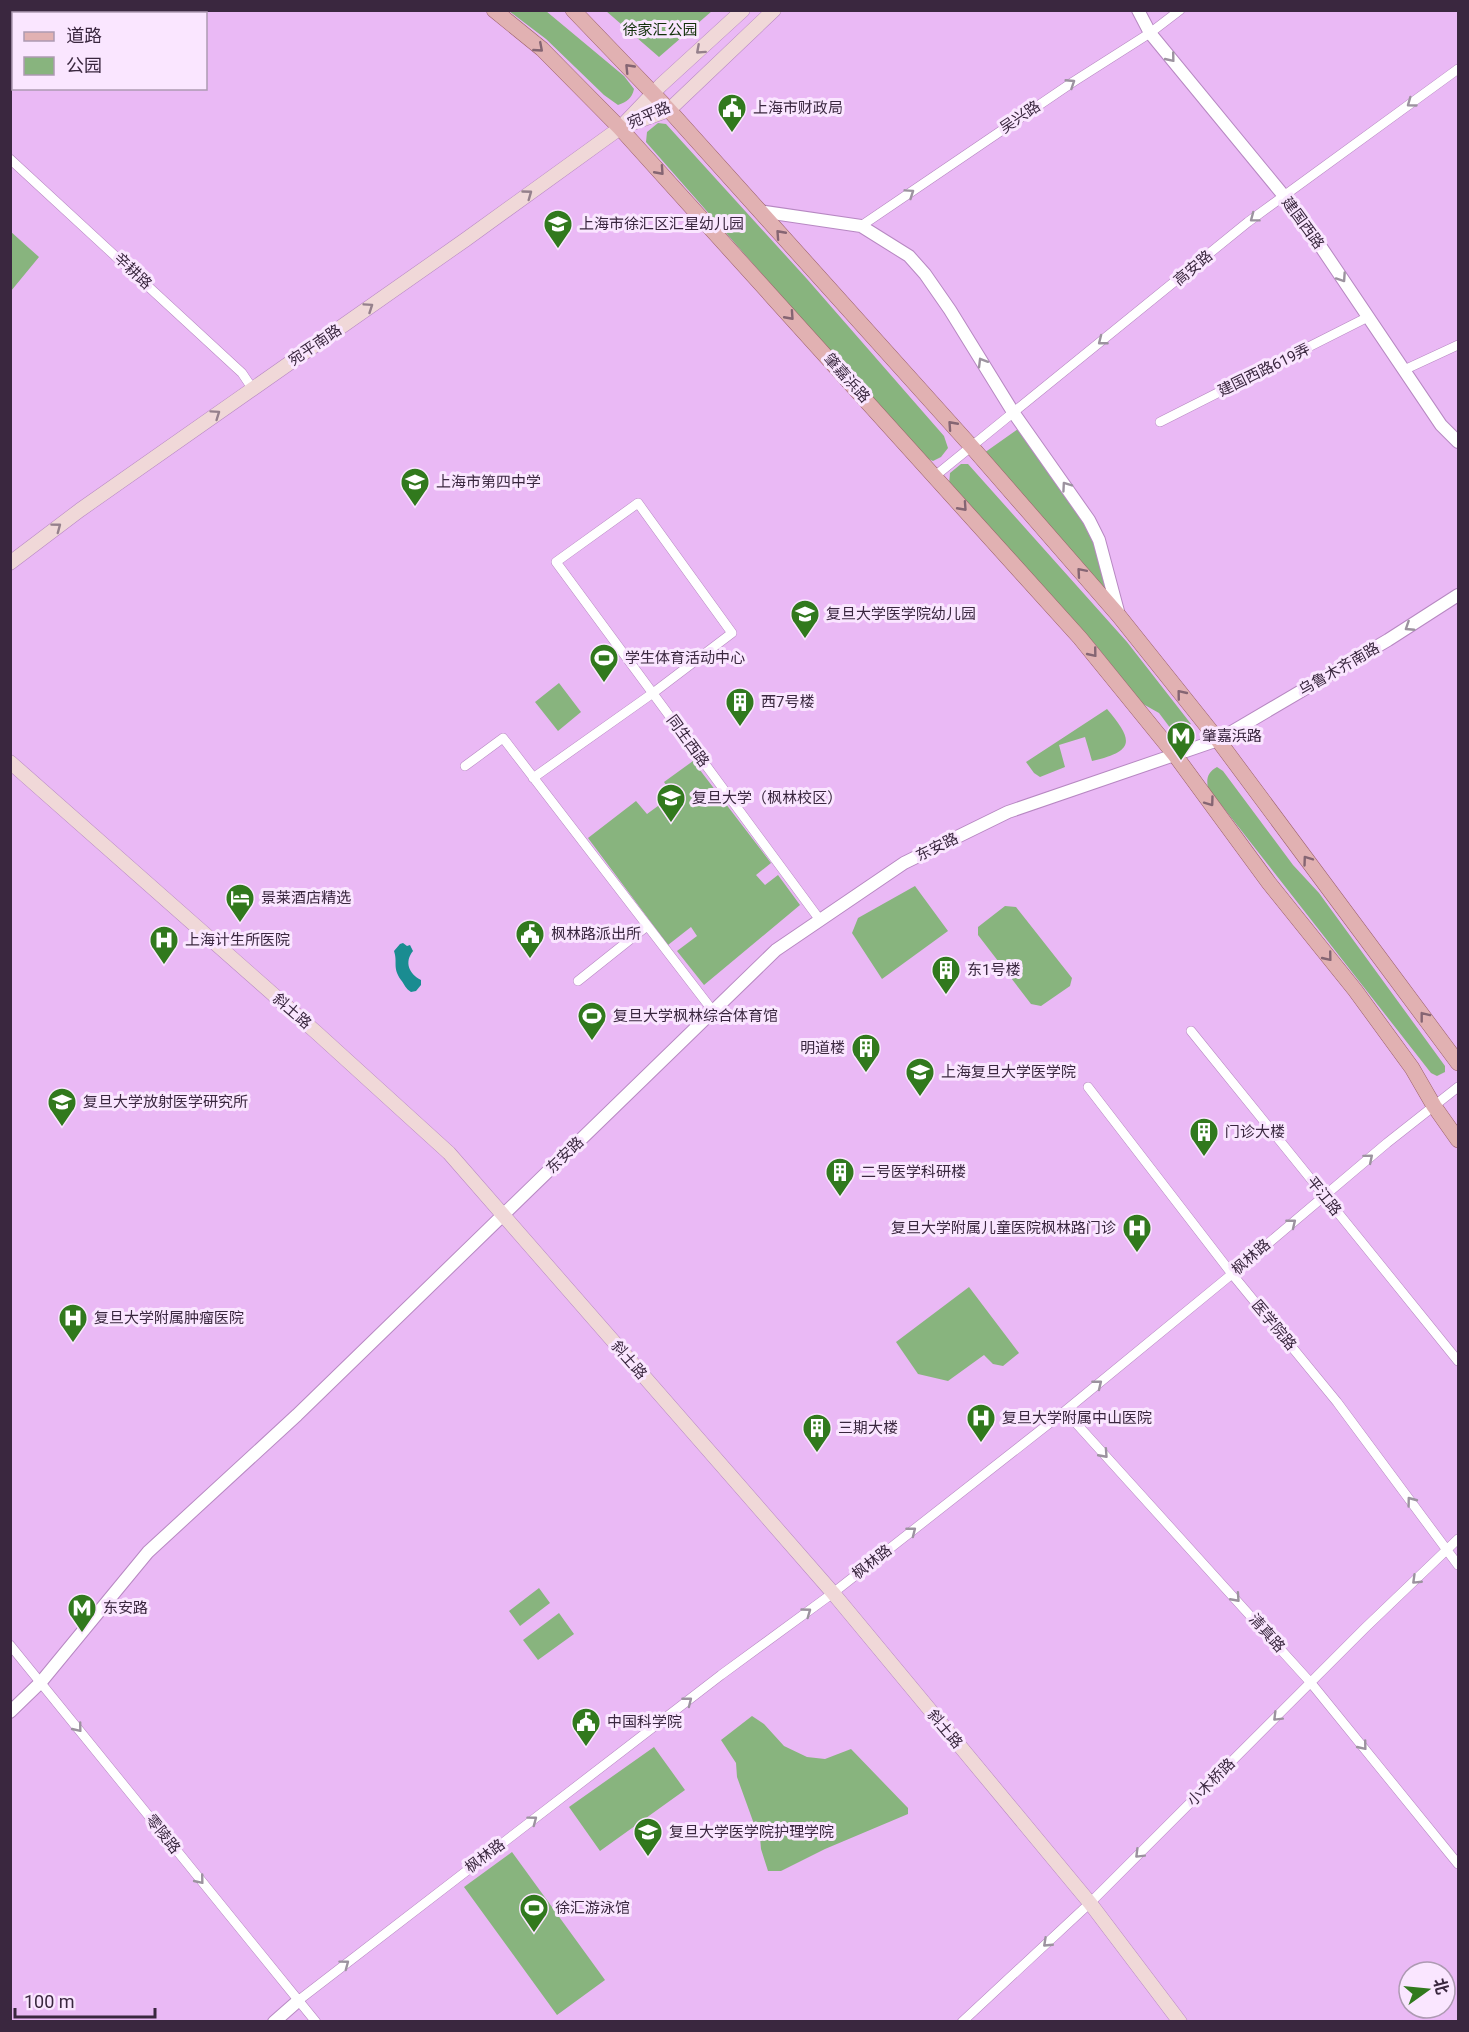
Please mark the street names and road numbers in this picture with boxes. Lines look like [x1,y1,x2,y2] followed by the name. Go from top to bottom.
[996,97,1044,137] street label: 吴兴路
[625,98,673,132] street label: 宛平路
[1278,193,1328,253] street label: 建国西路
[1170,247,1216,289] street label: 高安路
[110,249,156,293] street label: 辛耕路
[285,321,345,369] street label: 宛平南路
[1215,340,1313,400] street label: 建国西路619弄
[820,350,874,406] street label: 肇嘉浜路
[1296,639,1382,699] street label: 乌鲁木齐南路
[663,711,713,771] street label: 同生西路
[913,829,961,865] street label: 东安路
[269,989,315,1033] street label: 斜土路
[543,1133,587,1177] street label: 东安路
[1303,1173,1345,1219] street label: 平江路
[1228,1235,1274,1279] street label: 枫林路
[1248,1296,1300,1354] street label: 医学院路
[607,1337,651,1383] street label: 斜土路
[849,1541,895,1583] street label: 枫林路
[1245,1610,1289,1656] street label: 清真路
[924,1706,966,1752] street label: 斜土路
[1183,1754,1239,1810] street label: 小木桥路
[142,1811,184,1857] street label: 零陵路
[462,1835,508,1877] street label: 枫林路

